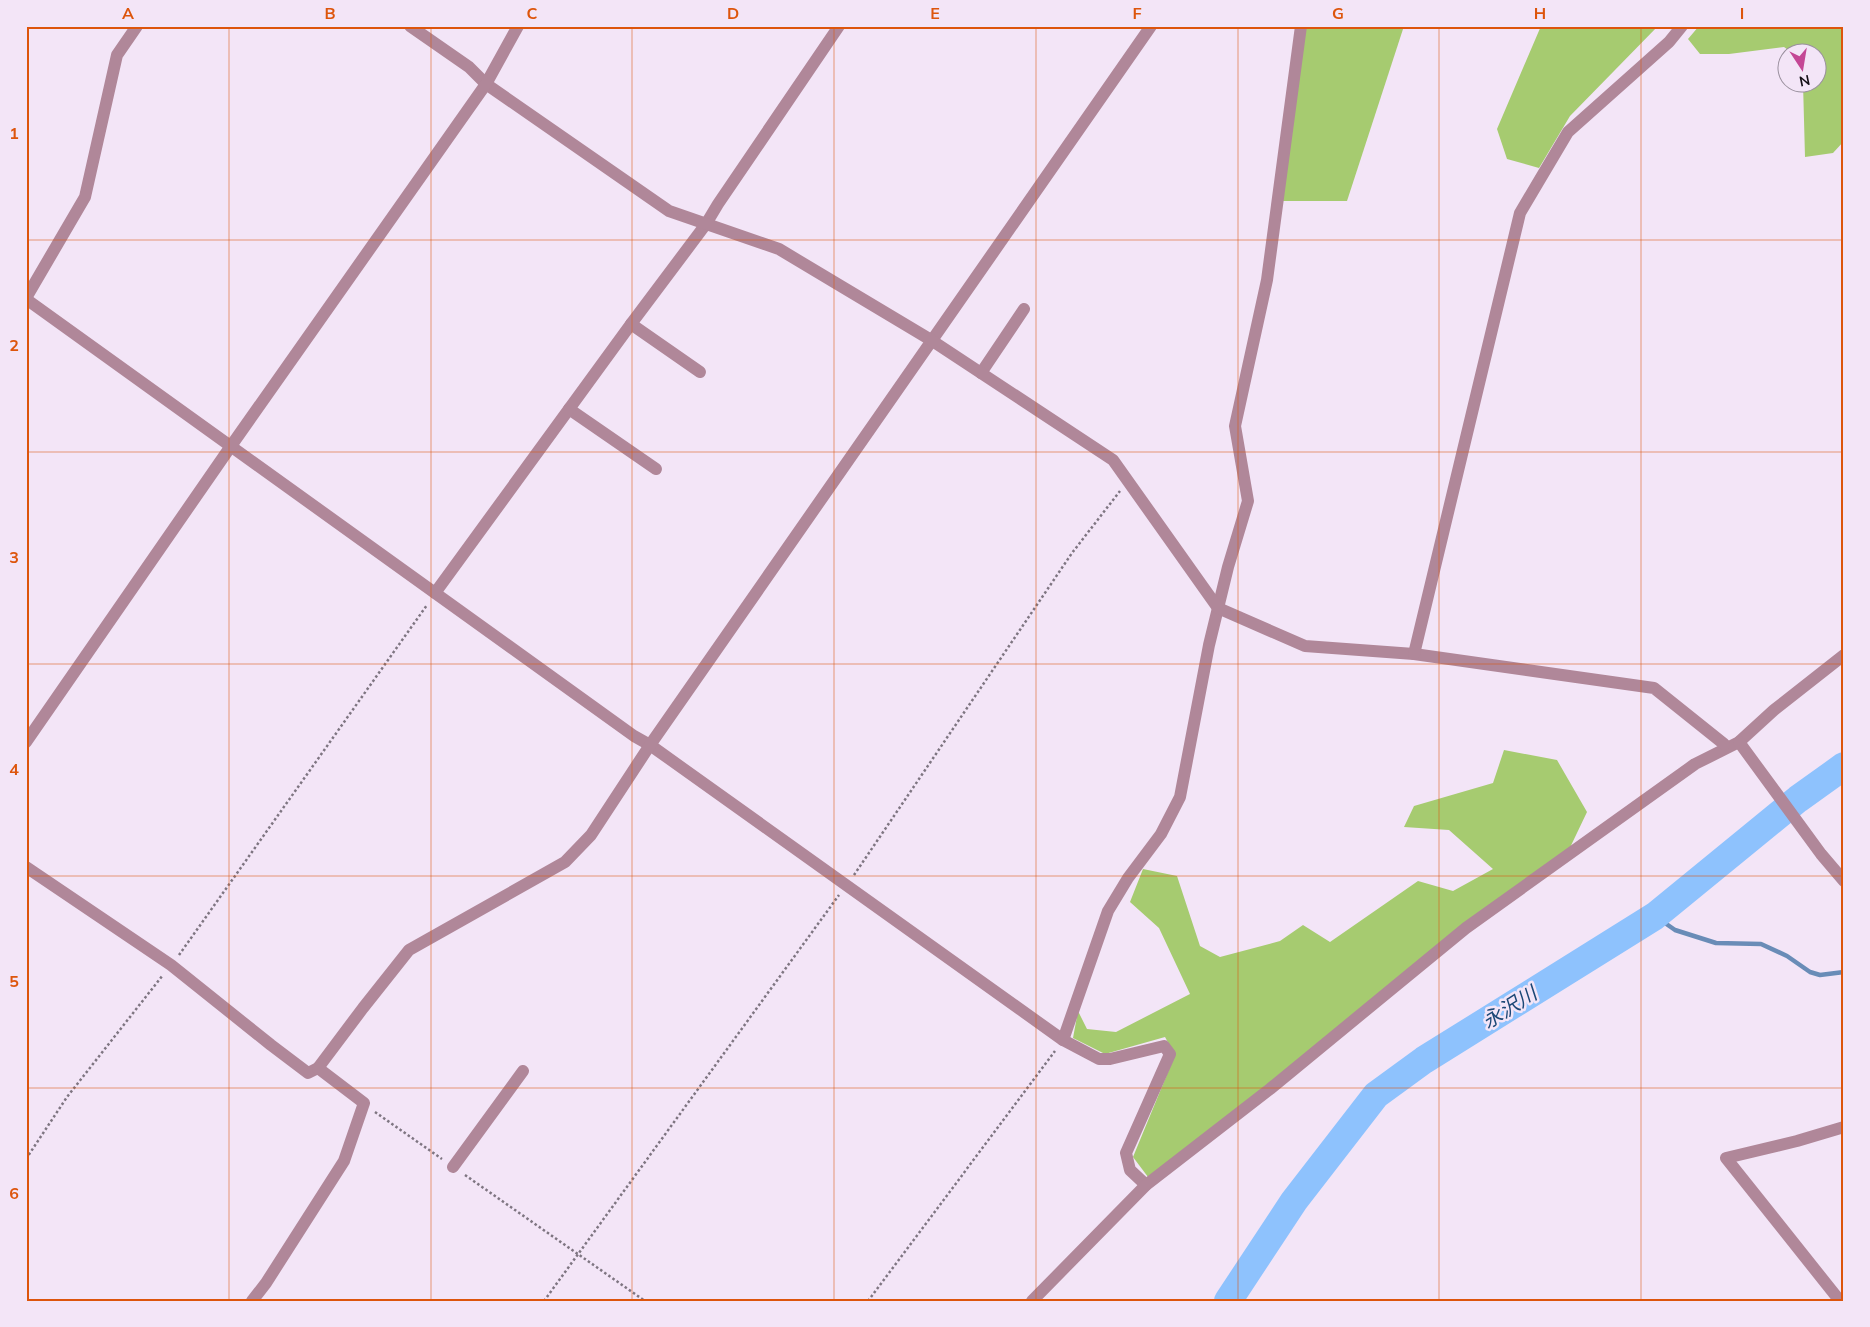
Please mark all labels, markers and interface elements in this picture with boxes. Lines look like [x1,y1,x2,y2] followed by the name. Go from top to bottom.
[122,3,134,23] text: A
[324,3,336,23] text: B
[527,3,538,23] text: C
[727,3,739,23] text: D
[930,3,940,23] text: E
[1132,3,1142,23] text: F
[1332,3,1344,23] text: G
[1534,3,1546,23] text: H
[1740,3,1744,23] text: I
[1778,42,1828,92] north arrow
[1798,71,1812,91] text: N
[9,123,19,143] text: 1
[9,335,19,355] text: 2
[9,547,19,567] text: 3
[9,759,19,779] text: 4
[9,971,19,991] text: 5
[1477,979,1543,1033] water label: 永沢川
[9,1183,19,1203] text: 6

